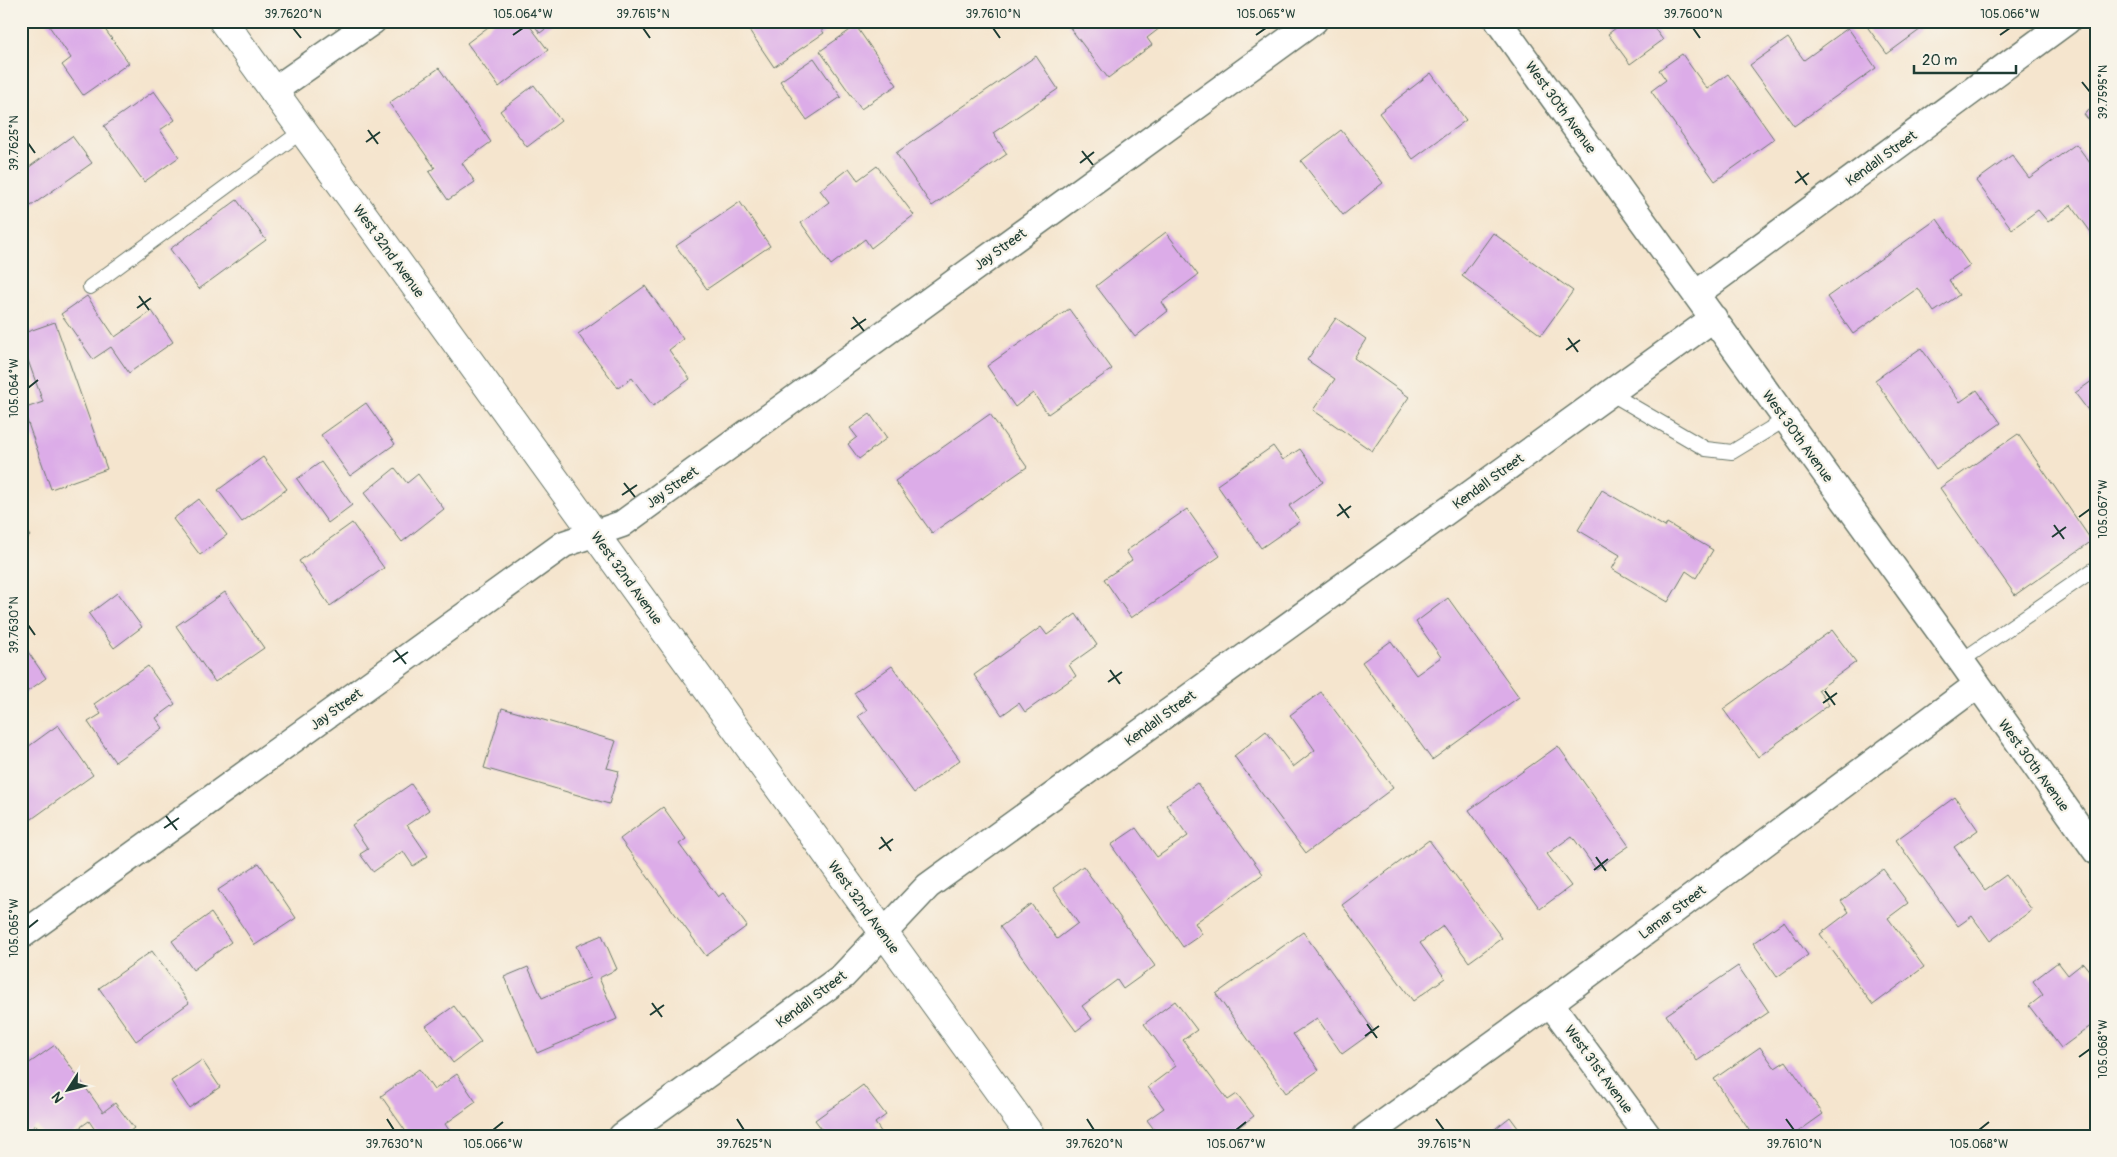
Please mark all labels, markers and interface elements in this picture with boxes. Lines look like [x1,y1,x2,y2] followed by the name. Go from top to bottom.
[264,7,322,22] text: 39.7620°N
[493,7,553,22] text: 105.064°W
[616,7,670,22] text: 39.7615°N
[965,7,1021,22] text: 39.7610°N
[1236,7,1296,22] text: 105.065°W
[1664,7,1722,22] text: 39.7600°N
[1980,7,2040,22] text: 105.066°W
[1914,42,2017,74] scale bar
[1922,51,1957,70] text: 20 m
[1522,58,1600,157] street label: West 30th Avenue
[2096,65,2111,119] text: 39.7595°N
[7,115,22,171] text: 39.7625°N
[1842,127,1921,190] street label: Kendall Street
[349,202,428,301] street label: West 32nd Avenue
[971,225,1030,274] street label: Jay Street
[7,358,22,418] text: 105.064°W
[1759,387,1837,486] street label: West 30th Avenue
[1449,450,1528,513] street label: Kendall Street
[643,463,702,512] street label: Jay Street
[2096,480,2111,538] text: 105.067°W
[587,529,666,628] street label: West 32nd Avenue
[7,596,22,654] text: 39.7630°N
[307,685,366,734] street label: Jay Street
[1121,687,1200,750] street label: Kendall Street
[1995,716,2073,815] street label: West 30th Avenue
[824,858,903,957] street label: West 32nd Avenue
[1635,882,1709,943] street label: Lamar Street
[7,898,22,958] text: 105.065°W
[773,967,850,1031] street label: Kendall Street
[2096,1020,2111,1078] text: 105.068°W
[1561,1022,1636,1117] street label: West 31st Avenue
[42,1064,92,1114] north arrow
[48,1089,68,1106] text: N
[365,1137,423,1152] text: 39.7630°N
[463,1137,523,1152] text: 105.066°W
[716,1137,772,1152] text: 39.7625°N
[1065,1137,1123,1152] text: 39.7620°N
[1207,1137,1265,1152] text: 105.067°W
[1417,1137,1471,1152] text: 39.7615°N
[1766,1137,1822,1152] text: 39.7610°N
[1950,1137,2008,1152] text: 105.068°W

